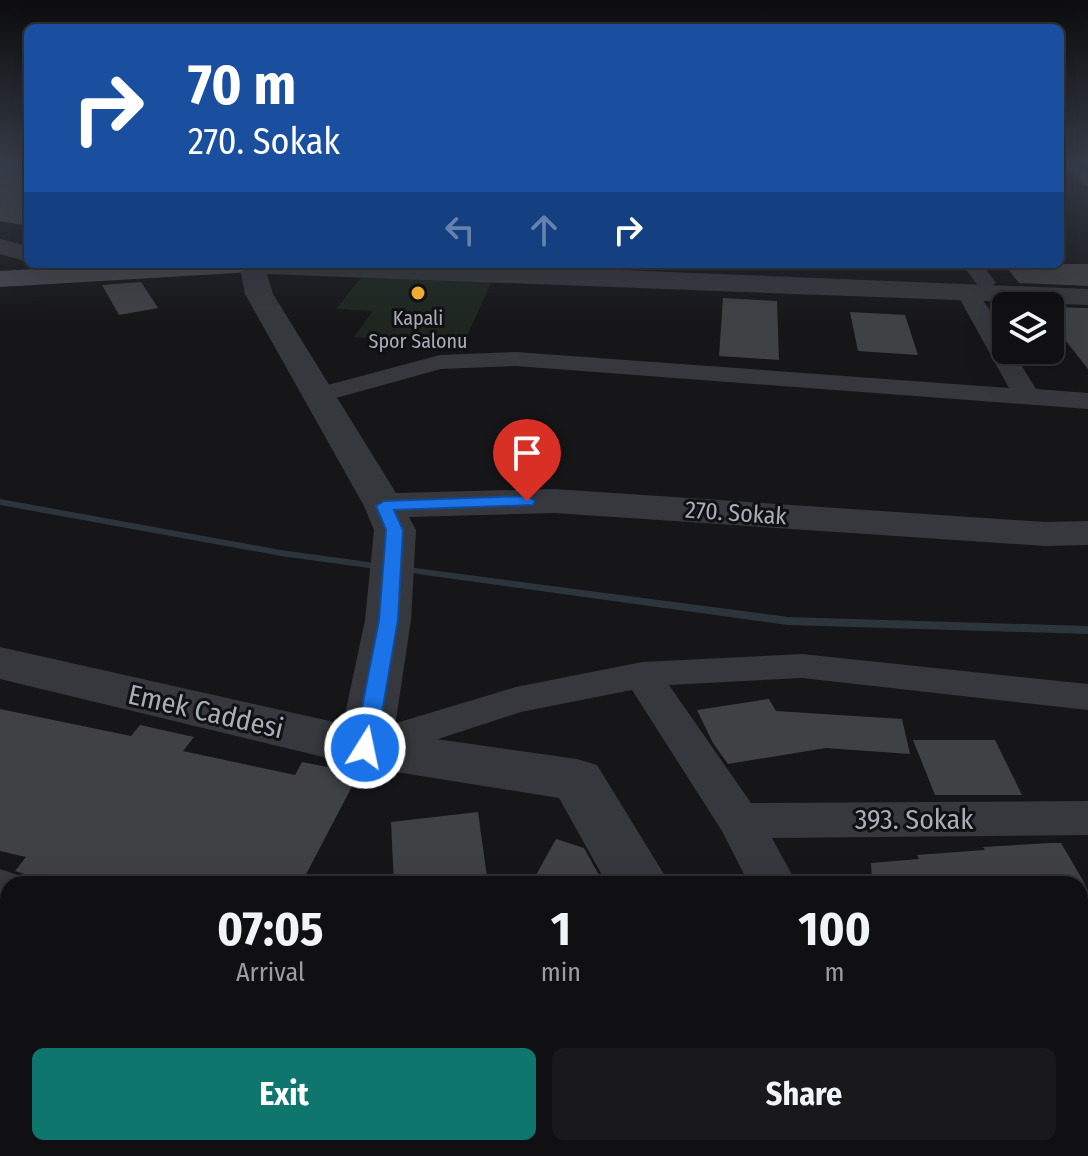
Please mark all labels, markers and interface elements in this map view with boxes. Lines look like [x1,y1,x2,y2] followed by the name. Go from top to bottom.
[188,52,296,119] text: 70 m
[56,56,160,160] icon: right
[188,120,340,164] text: 270. Sokak
[438,208,482,252] icon: left
[522,208,566,252] icon: ahead
[606,208,650,252] icon: right
[409,284,427,302] marker: Kapali Spor Salonu
[992,292,1064,364] map controls
[992,292,1064,364] button: layers
[369,306,467,353] place label: Kapali Spor Salonu
[493,419,561,501] pin
[505,431,549,475] icon: arrive
[684,495,788,531] street label: 270. Sokak
[125,678,287,745] street label: Emek Caddesi
[323,706,407,790] position arrow
[855,803,974,836] street label: 393. Sokak
[217,900,324,958] text: 07:05
[551,900,571,958] text: 1
[798,900,871,958] text: 100
[236,957,305,988] text: Arrival
[541,957,581,988] text: min
[825,957,845,988] text: m
[32,1048,536,1140] button: Exit
[552,1048,1056,1140] button: Share

